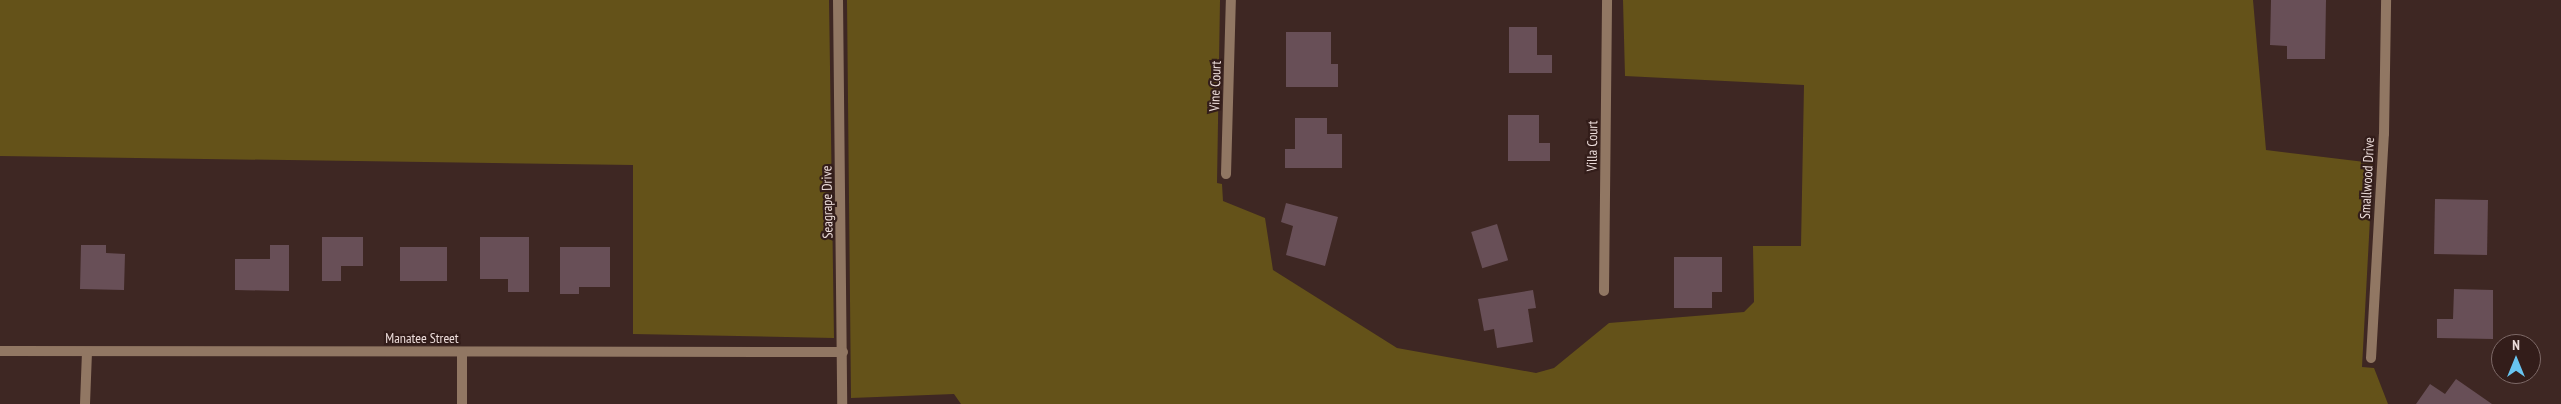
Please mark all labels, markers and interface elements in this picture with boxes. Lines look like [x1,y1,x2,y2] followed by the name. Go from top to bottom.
[1206,60,1224,112] street label: Vine Court
[1583,120,1601,172] street label: Villa Court
[2356,137,2378,219] street label: Smallwood Drive
[818,165,836,239] street label: Seagrape Drive
[385,330,459,346] street label: Manatee Street
[2491,334,2541,384] north arrow
[2512,336,2520,354] text: N

